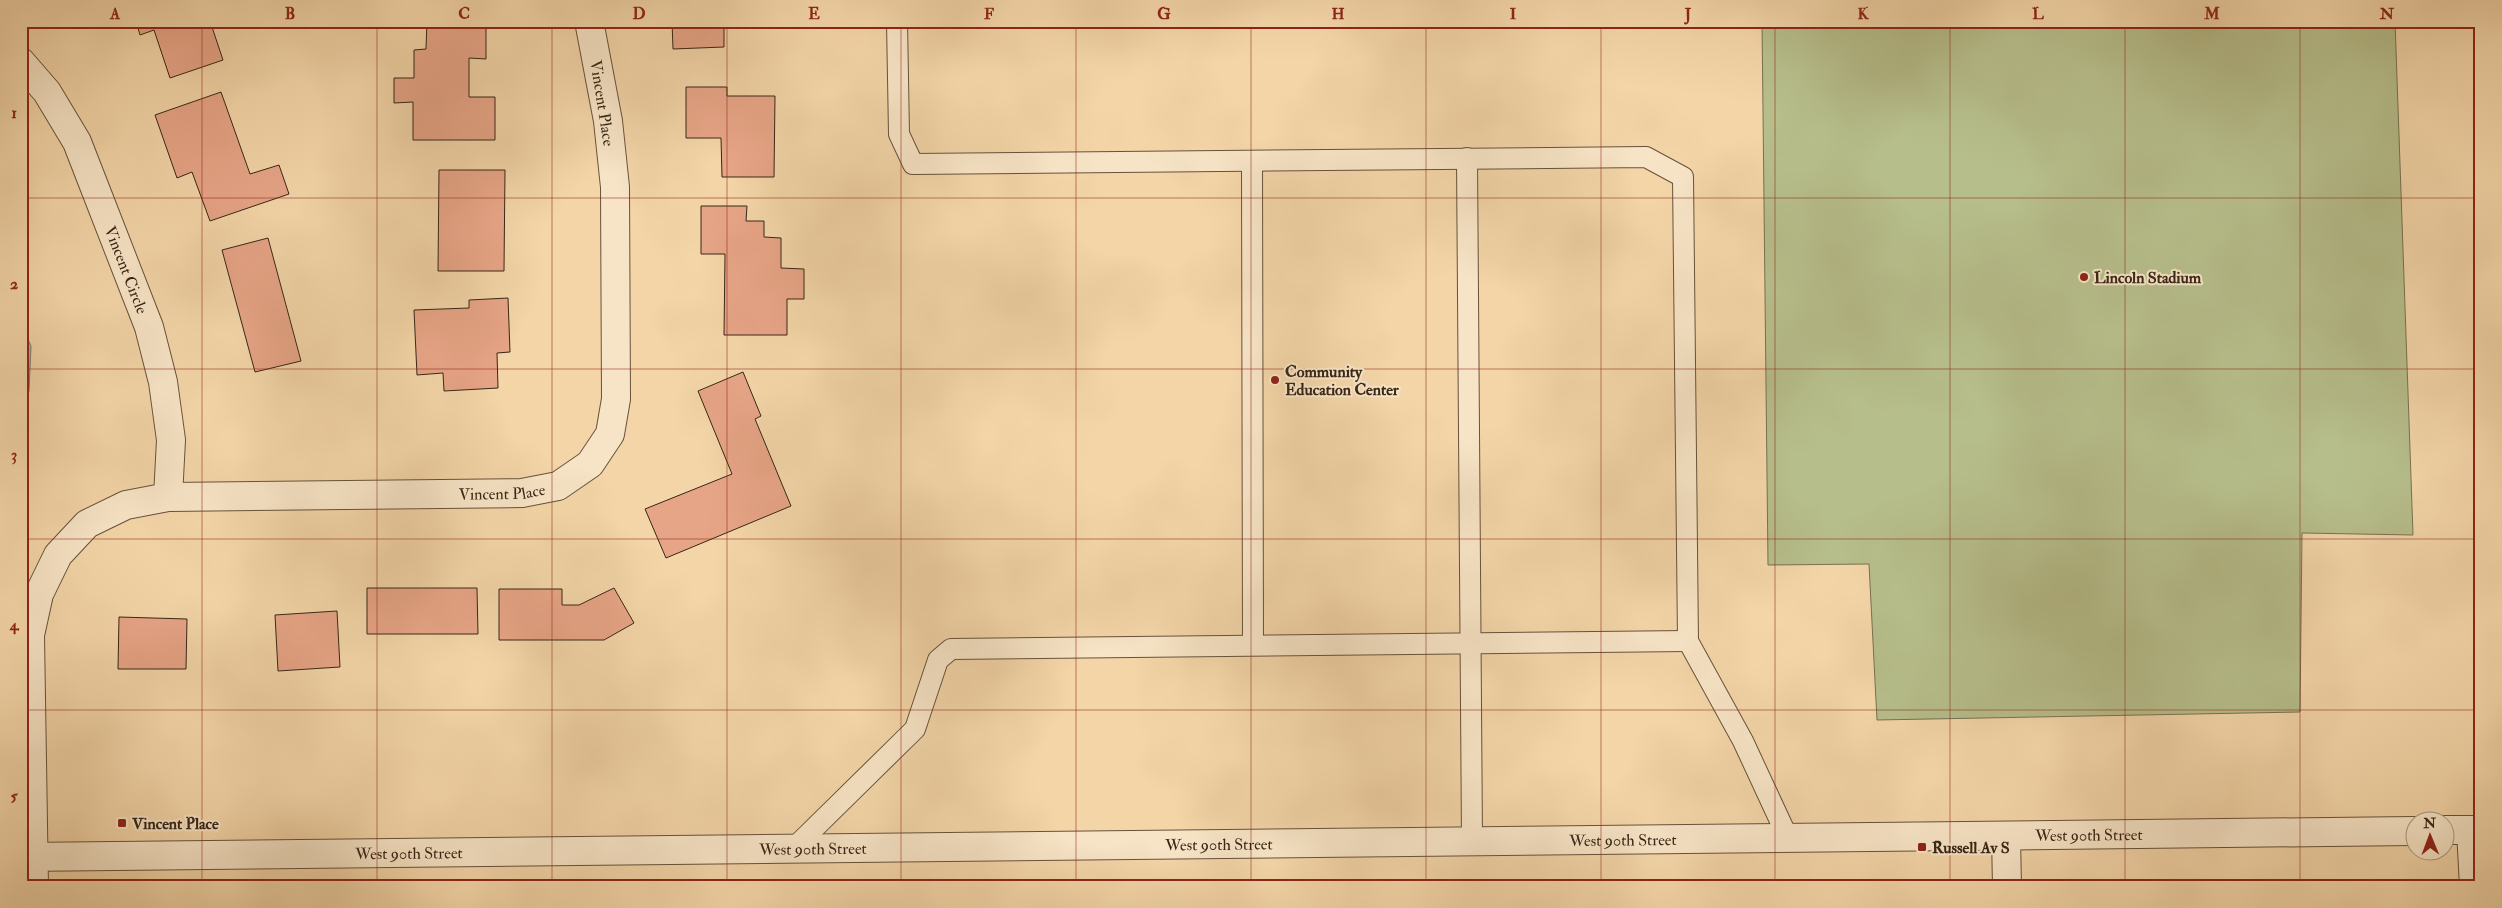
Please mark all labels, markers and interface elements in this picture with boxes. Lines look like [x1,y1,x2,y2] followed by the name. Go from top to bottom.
[109,4,121,24] text: A
[285,4,295,24] text: B
[458,4,470,24] text: C
[632,4,646,24] text: D
[808,4,820,24] text: E
[984,4,994,24] text: F
[1157,4,1171,24] text: G
[1331,4,1345,24] text: H
[1510,4,1517,24] text: I
[1684,4,1692,25] text: J
[1857,4,1869,24] text: K
[2032,4,2044,24] text: L
[2203,4,2220,24] text: M
[2379,4,2395,24] text: N
[585,59,619,148] street label: Vincent Place
[11,103,17,123] text: 1
[100,223,152,317] street label: Vincent Circle
[2094,268,2202,288] place label: Lincoln Stadium
[2078,271,2090,283] marker: Lincoln Stadium
[10,274,18,294] text: 2
[1285,362,1400,400] place label: Community Education Center
[1269,374,1281,386] marker: Community Education Center
[11,445,17,465] text: 3
[459,480,547,505] street label: Vincent Place
[9,615,20,635] text: 4
[10,786,18,806] text: 5
[2404,810,2454,860] north arrow
[131,814,219,834] place label: Vincent Place
[2422,815,2437,832] text: N
[116,817,128,829] marker: Vincent Place
[2034,825,2143,846] street label: West 90th Street
[1568,830,1677,851] street label: West 90th Street
[1164,834,1273,856] street label: West 90th Street
[1932,838,2010,858] place label: Russell Av S
[758,839,867,860] street label: West 90th Street
[1916,841,1928,853] marker: Russell Av S
[354,843,463,864] street label: West 90th Street

